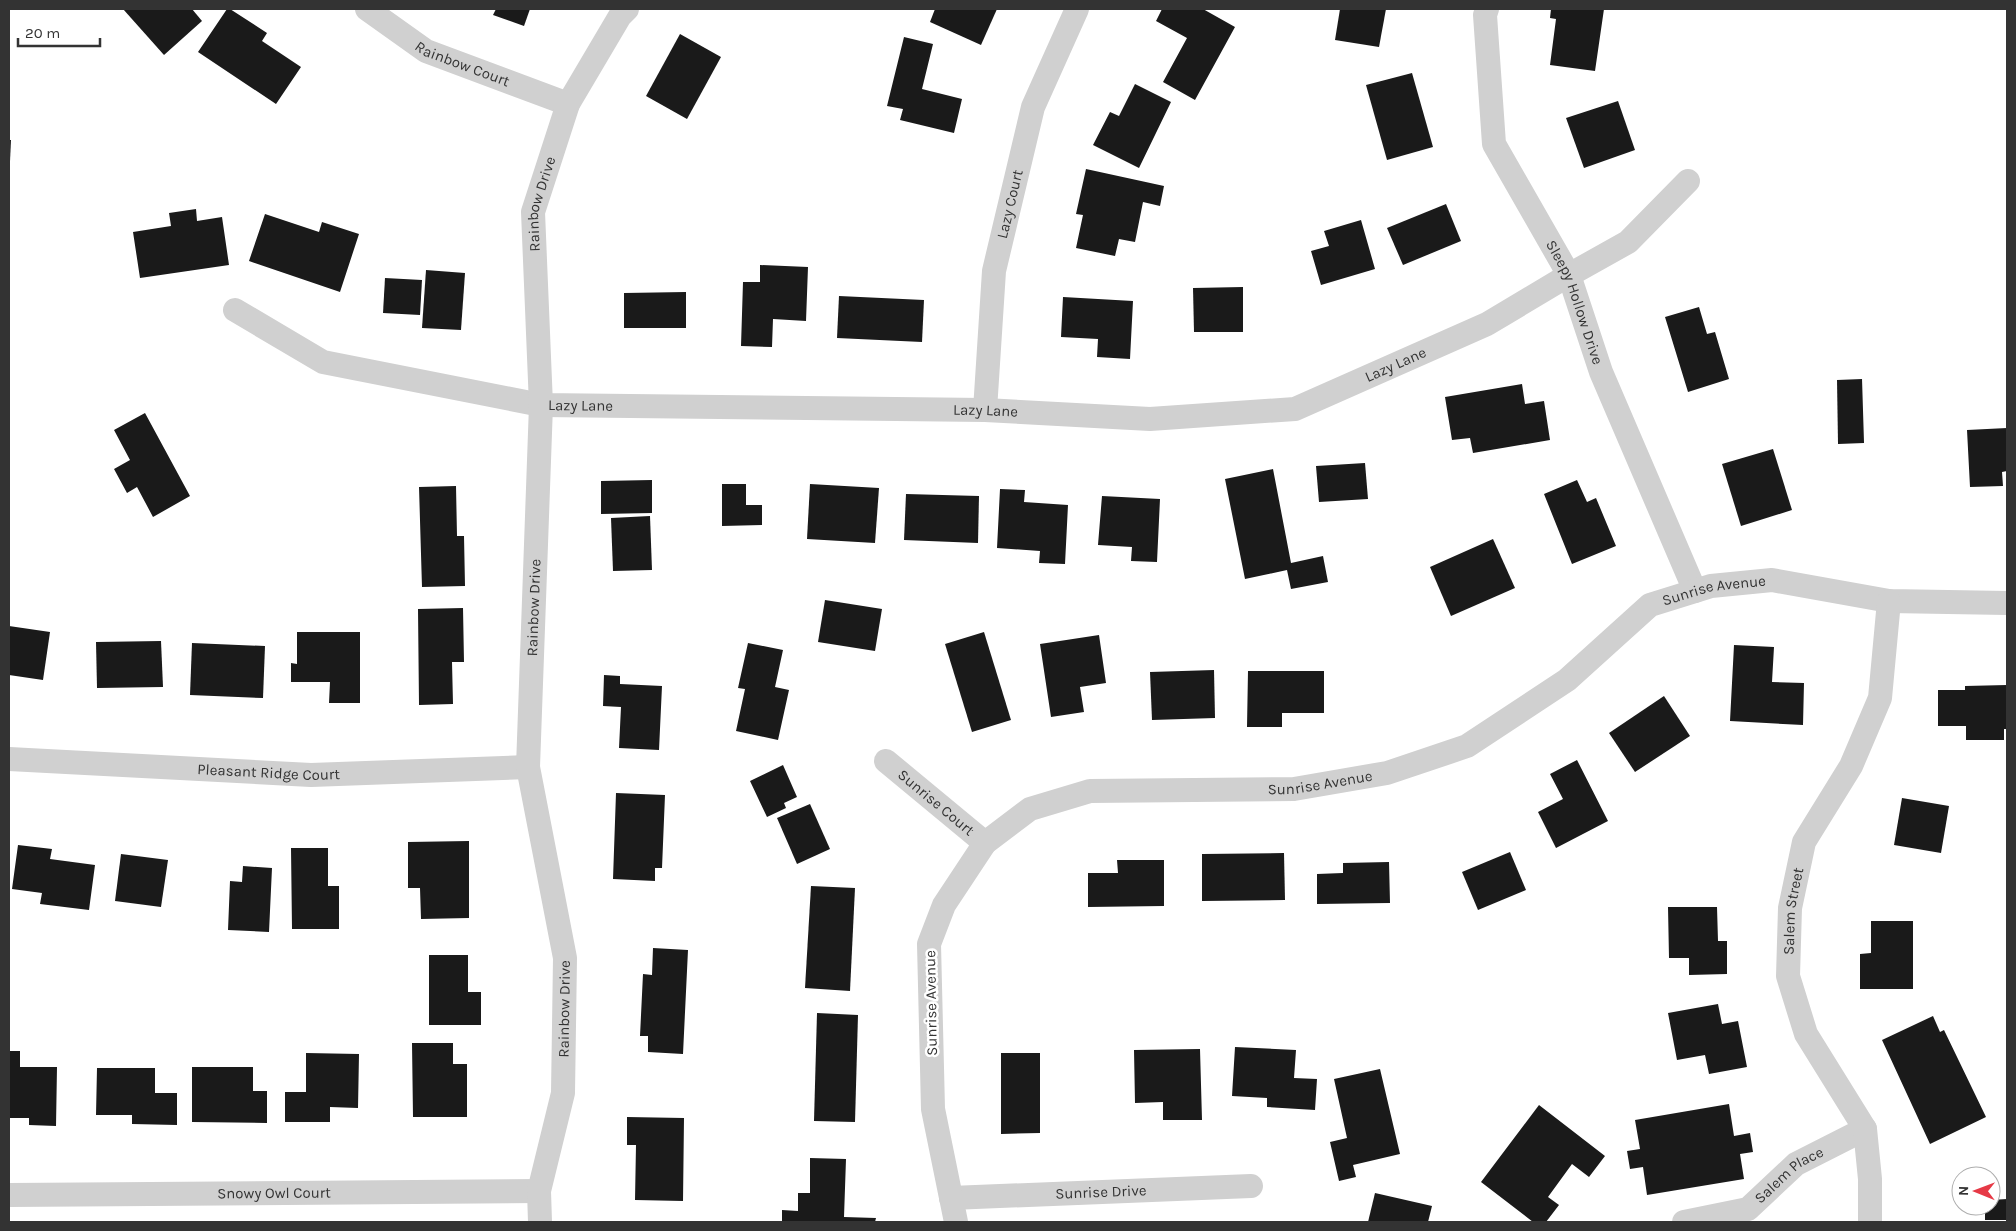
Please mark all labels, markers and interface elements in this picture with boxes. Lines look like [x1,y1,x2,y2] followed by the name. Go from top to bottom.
[18,15,100,47] scale bar
[25,24,60,42] text: 20 m
[411,37,513,91] street label: Rainbow Court
[524,154,559,252] street label: Rainbow Drive
[993,167,1027,241] street label: Lazy Court
[1542,237,1607,367] street label: Sleepy Hollow Drive
[1362,343,1429,386] street label: Lazy Lane
[548,396,613,415] street label: Lazy Lane
[953,401,1018,421] street label: Lazy Lane
[523,558,544,657] street label: Rainbow Drive
[1660,572,1767,610] street label: Sunrise Avenue
[197,760,341,784] street label: Pleasant Ridge Court
[894,766,978,840] street label: Sunrise Court
[1268,767,1374,798] street label: Sunrise Avenue
[1780,865,1807,955] street label: Salem Street
[921,950,941,1056] street label: Sunrise Avenue
[555,960,574,1058] street label: Rainbow Drive
[1751,1143,1826,1207] street label: Salem Place
[1951,1166,2001,1216] north arrow
[1055,1181,1147,1203] street label: Sunrise Drive
[217,1184,331,1202] street label: Snowy Owl Court
[1955,1186,1972,1196] text: N

